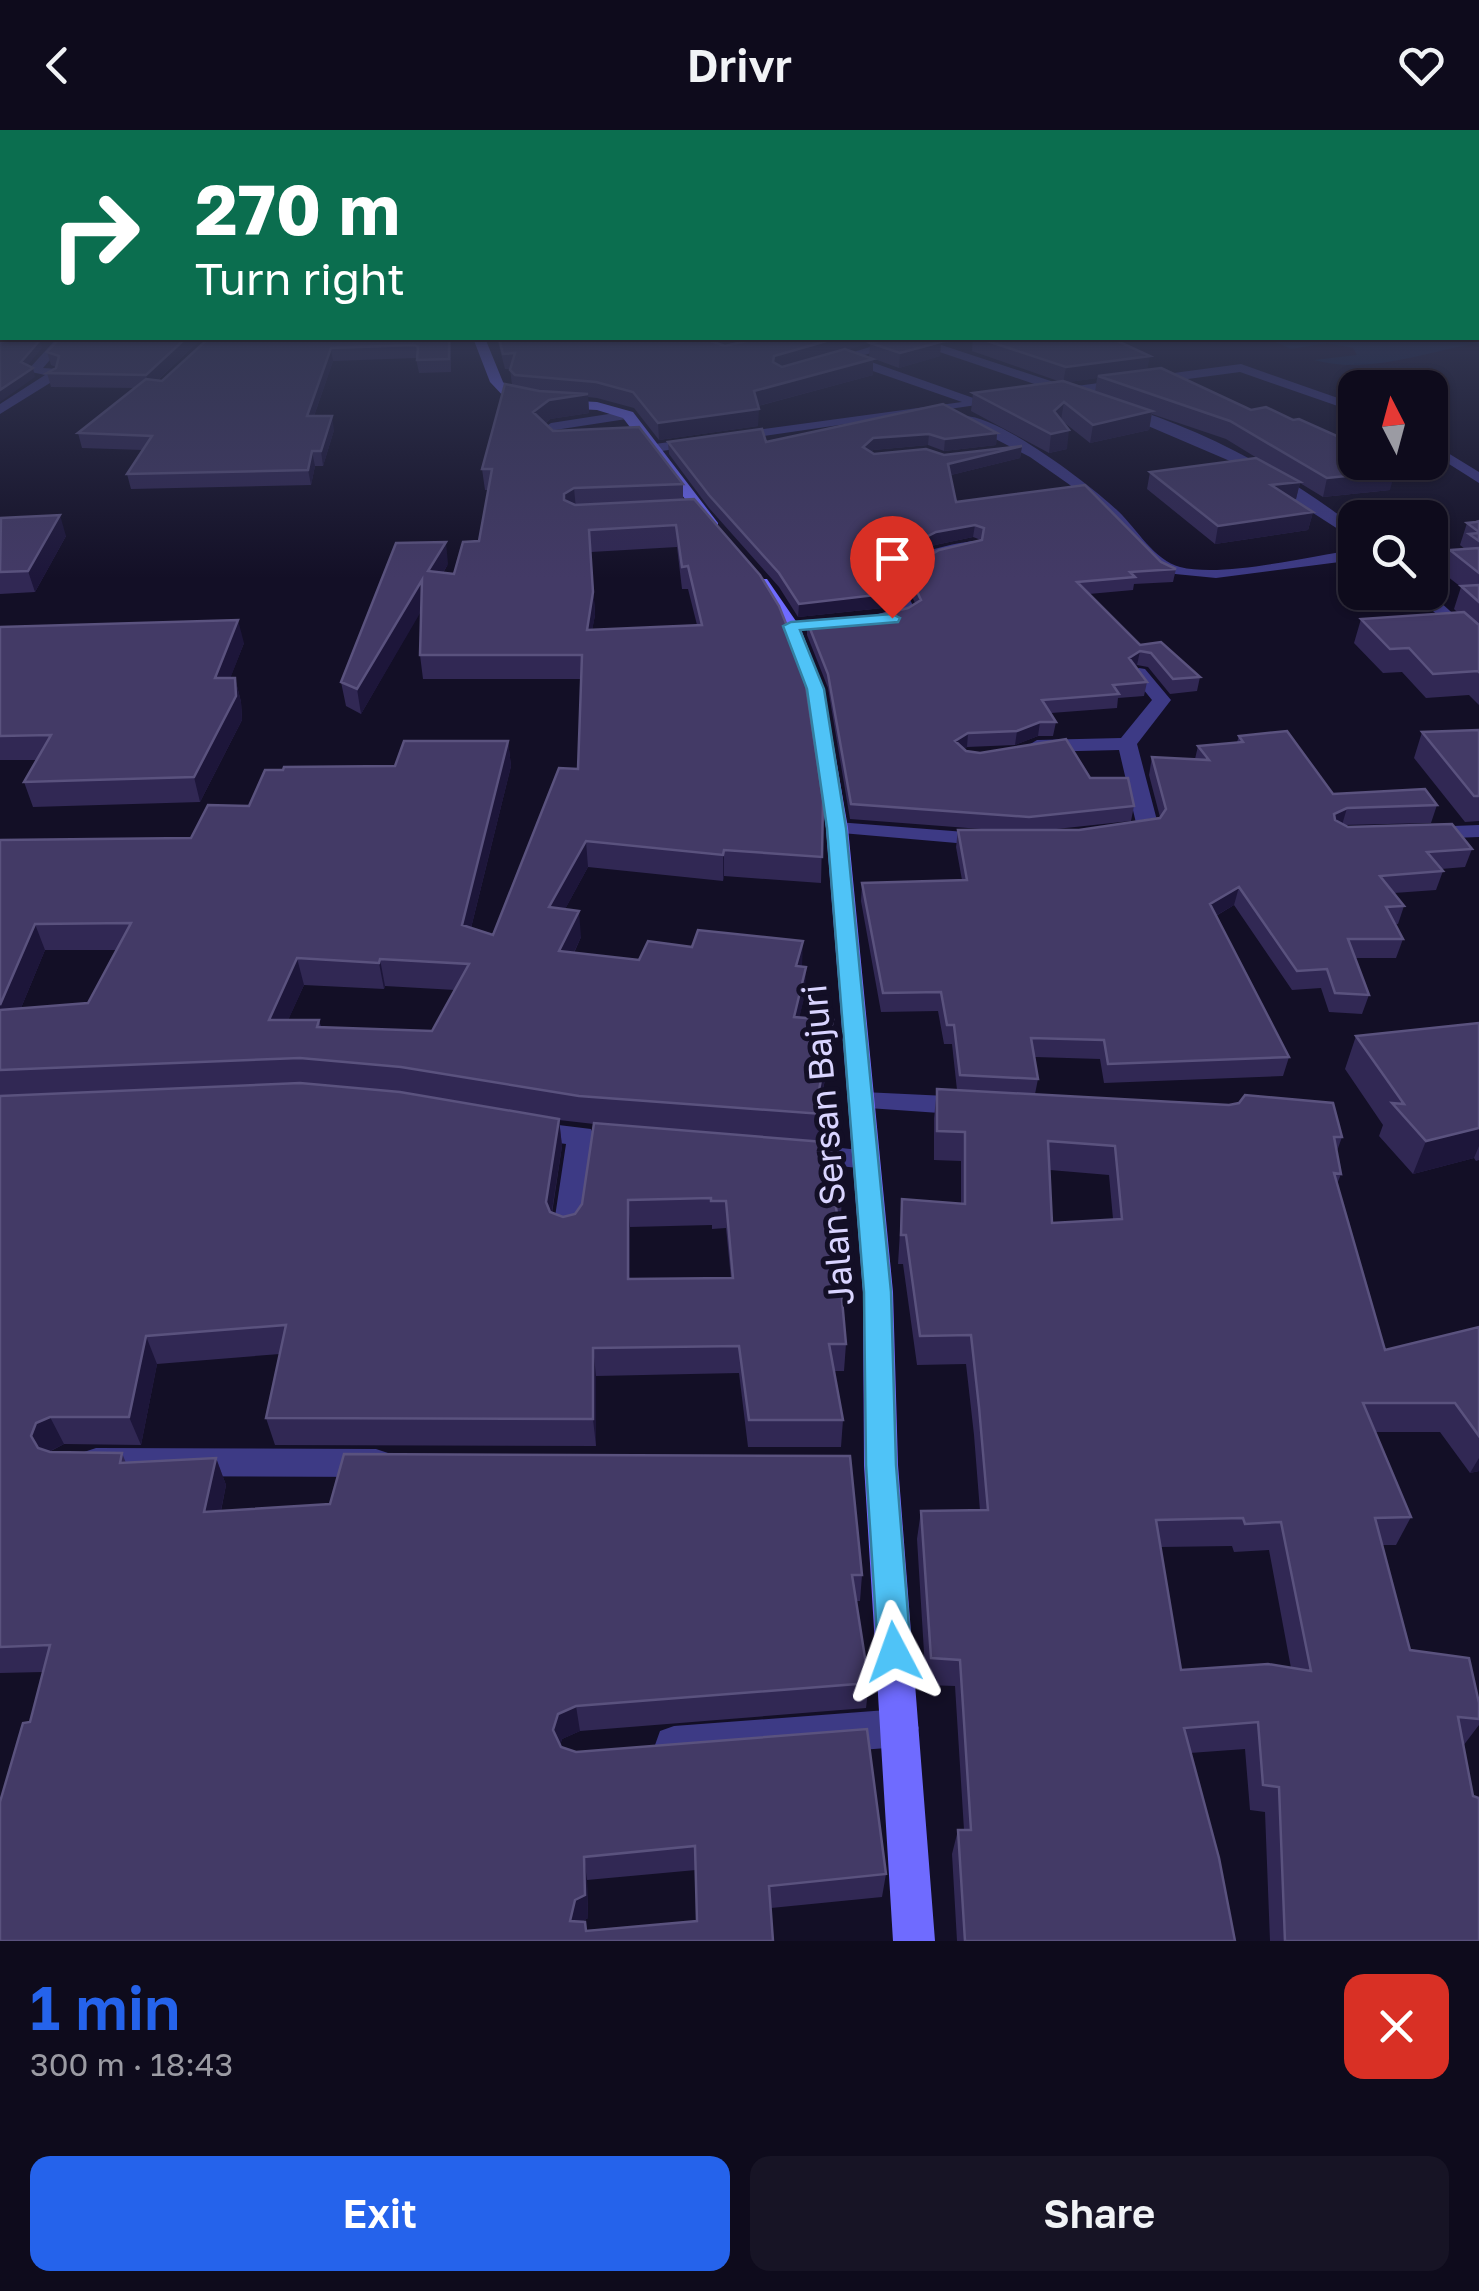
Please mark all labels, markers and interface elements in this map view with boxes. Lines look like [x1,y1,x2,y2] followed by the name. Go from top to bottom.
[30,38,85,93] icon: back
[687,38,792,92] text: Drivr
[1394,38,1449,93] icon: heart
[195,166,400,250] text: 270 m
[30,170,160,300] icon: right
[195,251,405,305] text: Turn right
[1338,370,1448,480] north arrow
[1338,370,1448,610] map controls
[1338,500,1448,610] button: search
[850,516,935,619] pin
[865,531,920,586] icon: arrive
[792,983,862,1307] street label: Jalan Sersan Bajuri
[842,1600,946,1704] position arrow
[30,1971,180,2043] text: 1 min
[1344,1974,1449,2079] button: close
[30,2045,233,2083] text: 300 m · 18:43
[30,2156,730,2271] button: Exit
[750,2156,1449,2271] button: Share

